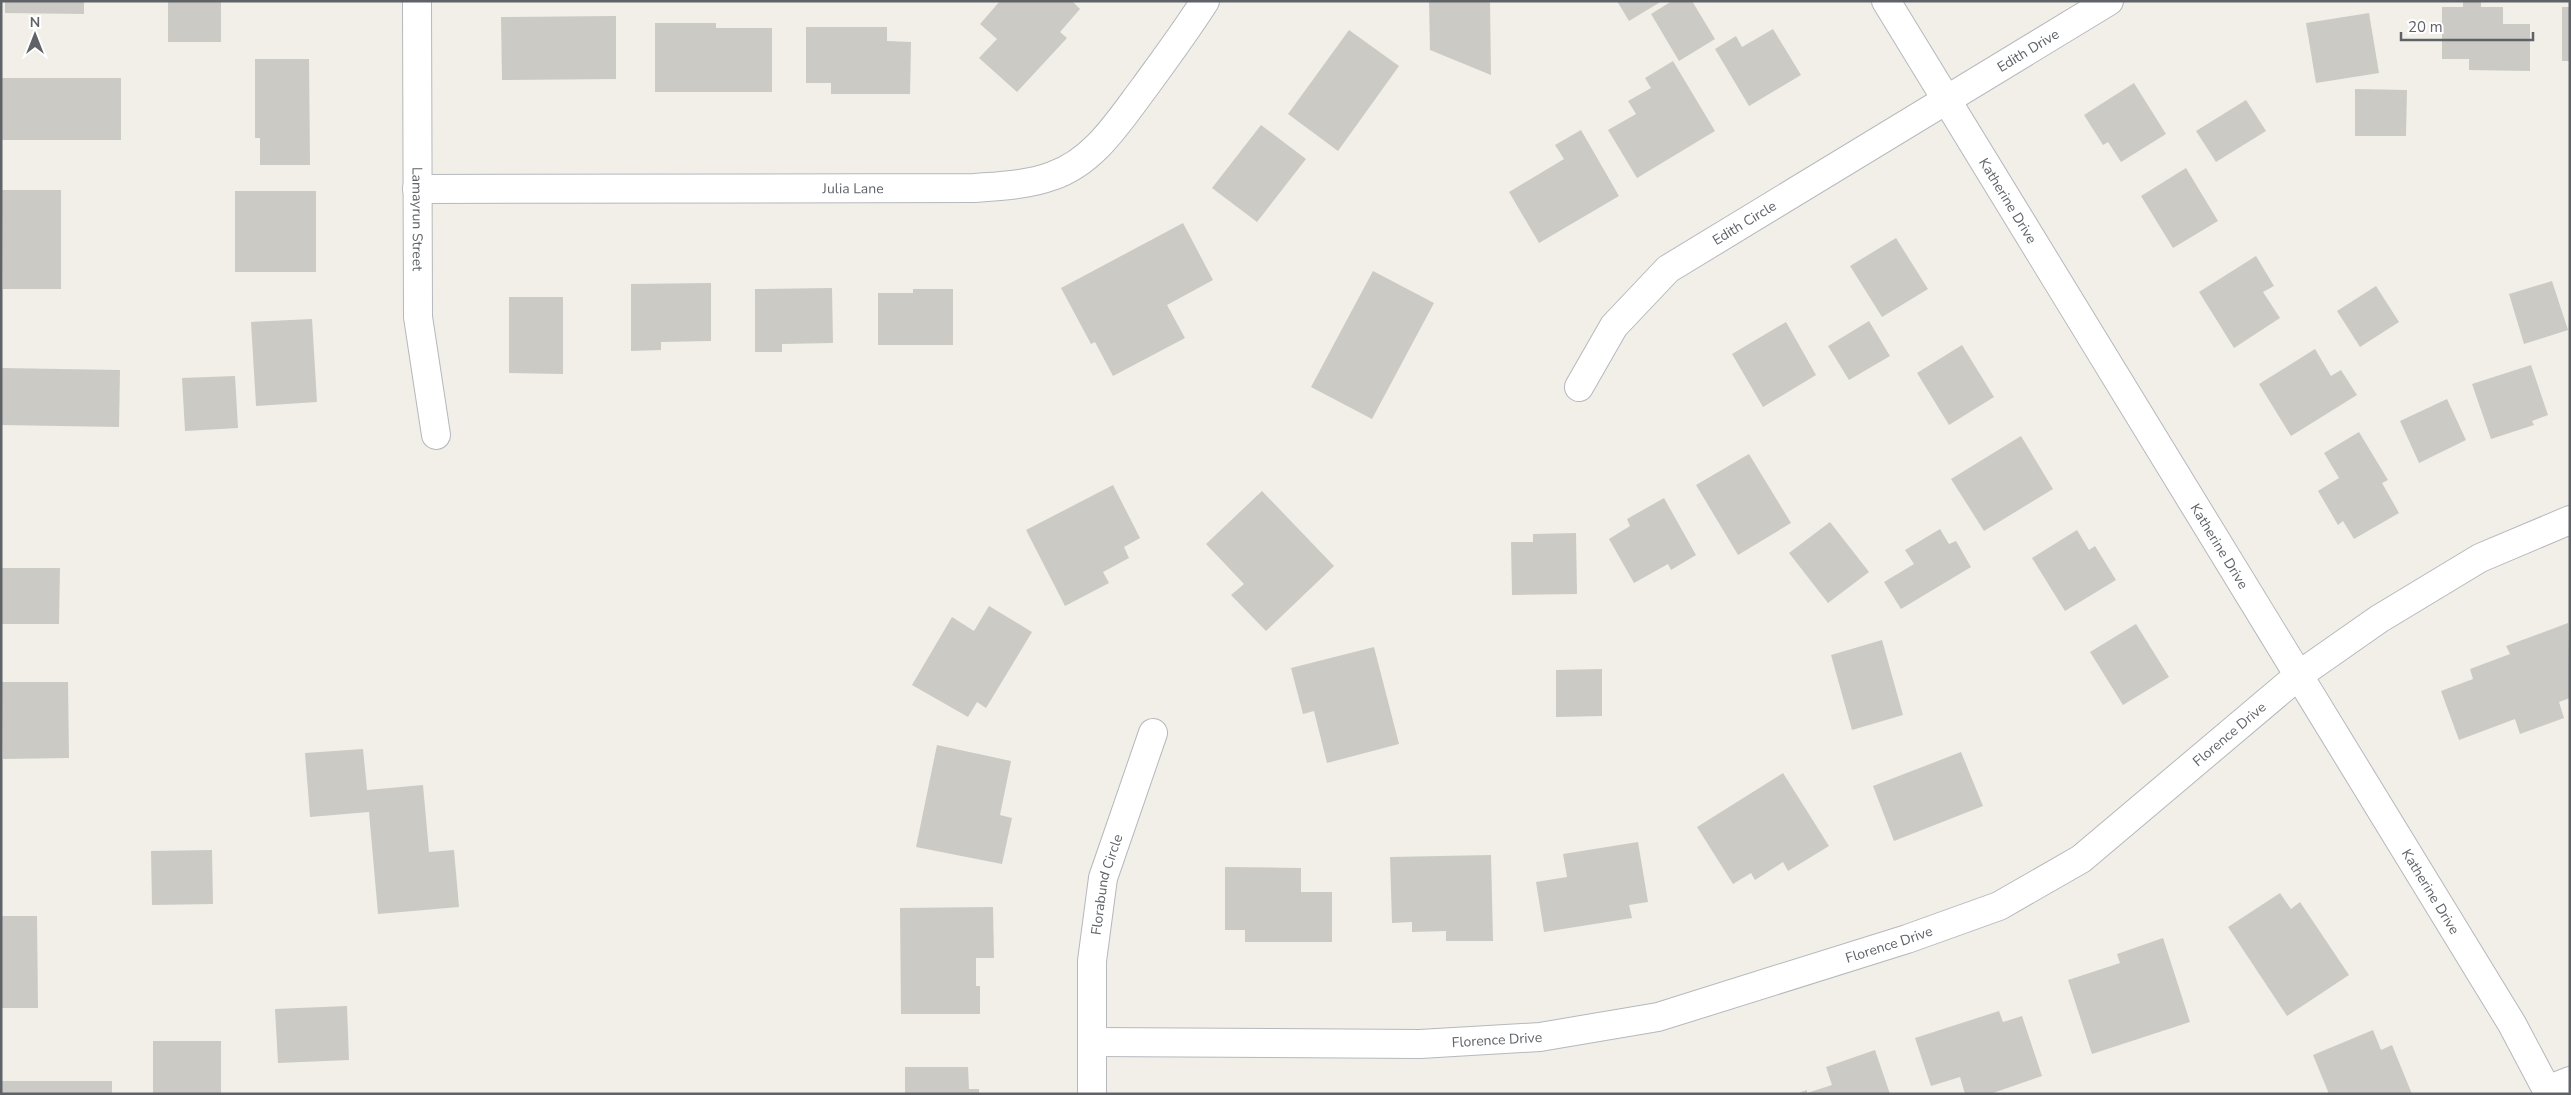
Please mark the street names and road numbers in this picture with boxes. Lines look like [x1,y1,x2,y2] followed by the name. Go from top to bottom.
[1994,25,2063,77] street label: Edith Drive
[1974,155,2041,247] street label: Katherine Drive
[408,167,427,271] street label: Lamayrun Street
[821,179,884,198] street label: Julia Lane
[1709,196,1780,250] street label: Edith Circle
[2186,500,2253,593] street label: Katherine Drive
[2189,698,2270,771] street label: Florence Drive
[1087,832,1127,936] street label: Florabund Circle
[2397,845,2464,938] street label: Katherine Drive
[1843,922,1935,968] street label: Florence Drive
[1451,1028,1543,1052] street label: Florence Drive

